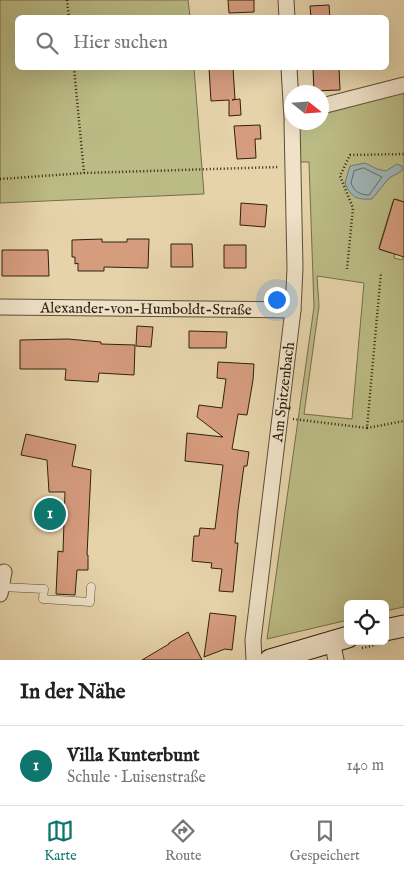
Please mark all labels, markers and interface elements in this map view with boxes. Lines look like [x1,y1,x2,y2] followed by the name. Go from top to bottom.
[15,15,389,70] search box
[33,29,61,57] icon: search
[73,31,168,55] text: Hier suchen
[284,85,329,130] north arrow
[264,287,290,313] your location
[39,298,252,320] street label: Alexander-von-Humboldt-Straße
[268,341,299,444] street label: Am Spitzenbach
[34,495,66,533] pin: 1
[344,600,389,645] map controls
[344,600,389,645] button: locate
[20,679,126,706] text: In der Nähe
[67,744,200,768] text: Villa Kunterbunt
[33,756,39,776] text: 1
[346,756,384,776] text: 140 m
[67,768,206,788] text: Schule · Luisenstraße
[44,817,77,865] tab: Karte
[165,817,202,865] tab: Route
[290,817,360,865] tab: Gespeichert

